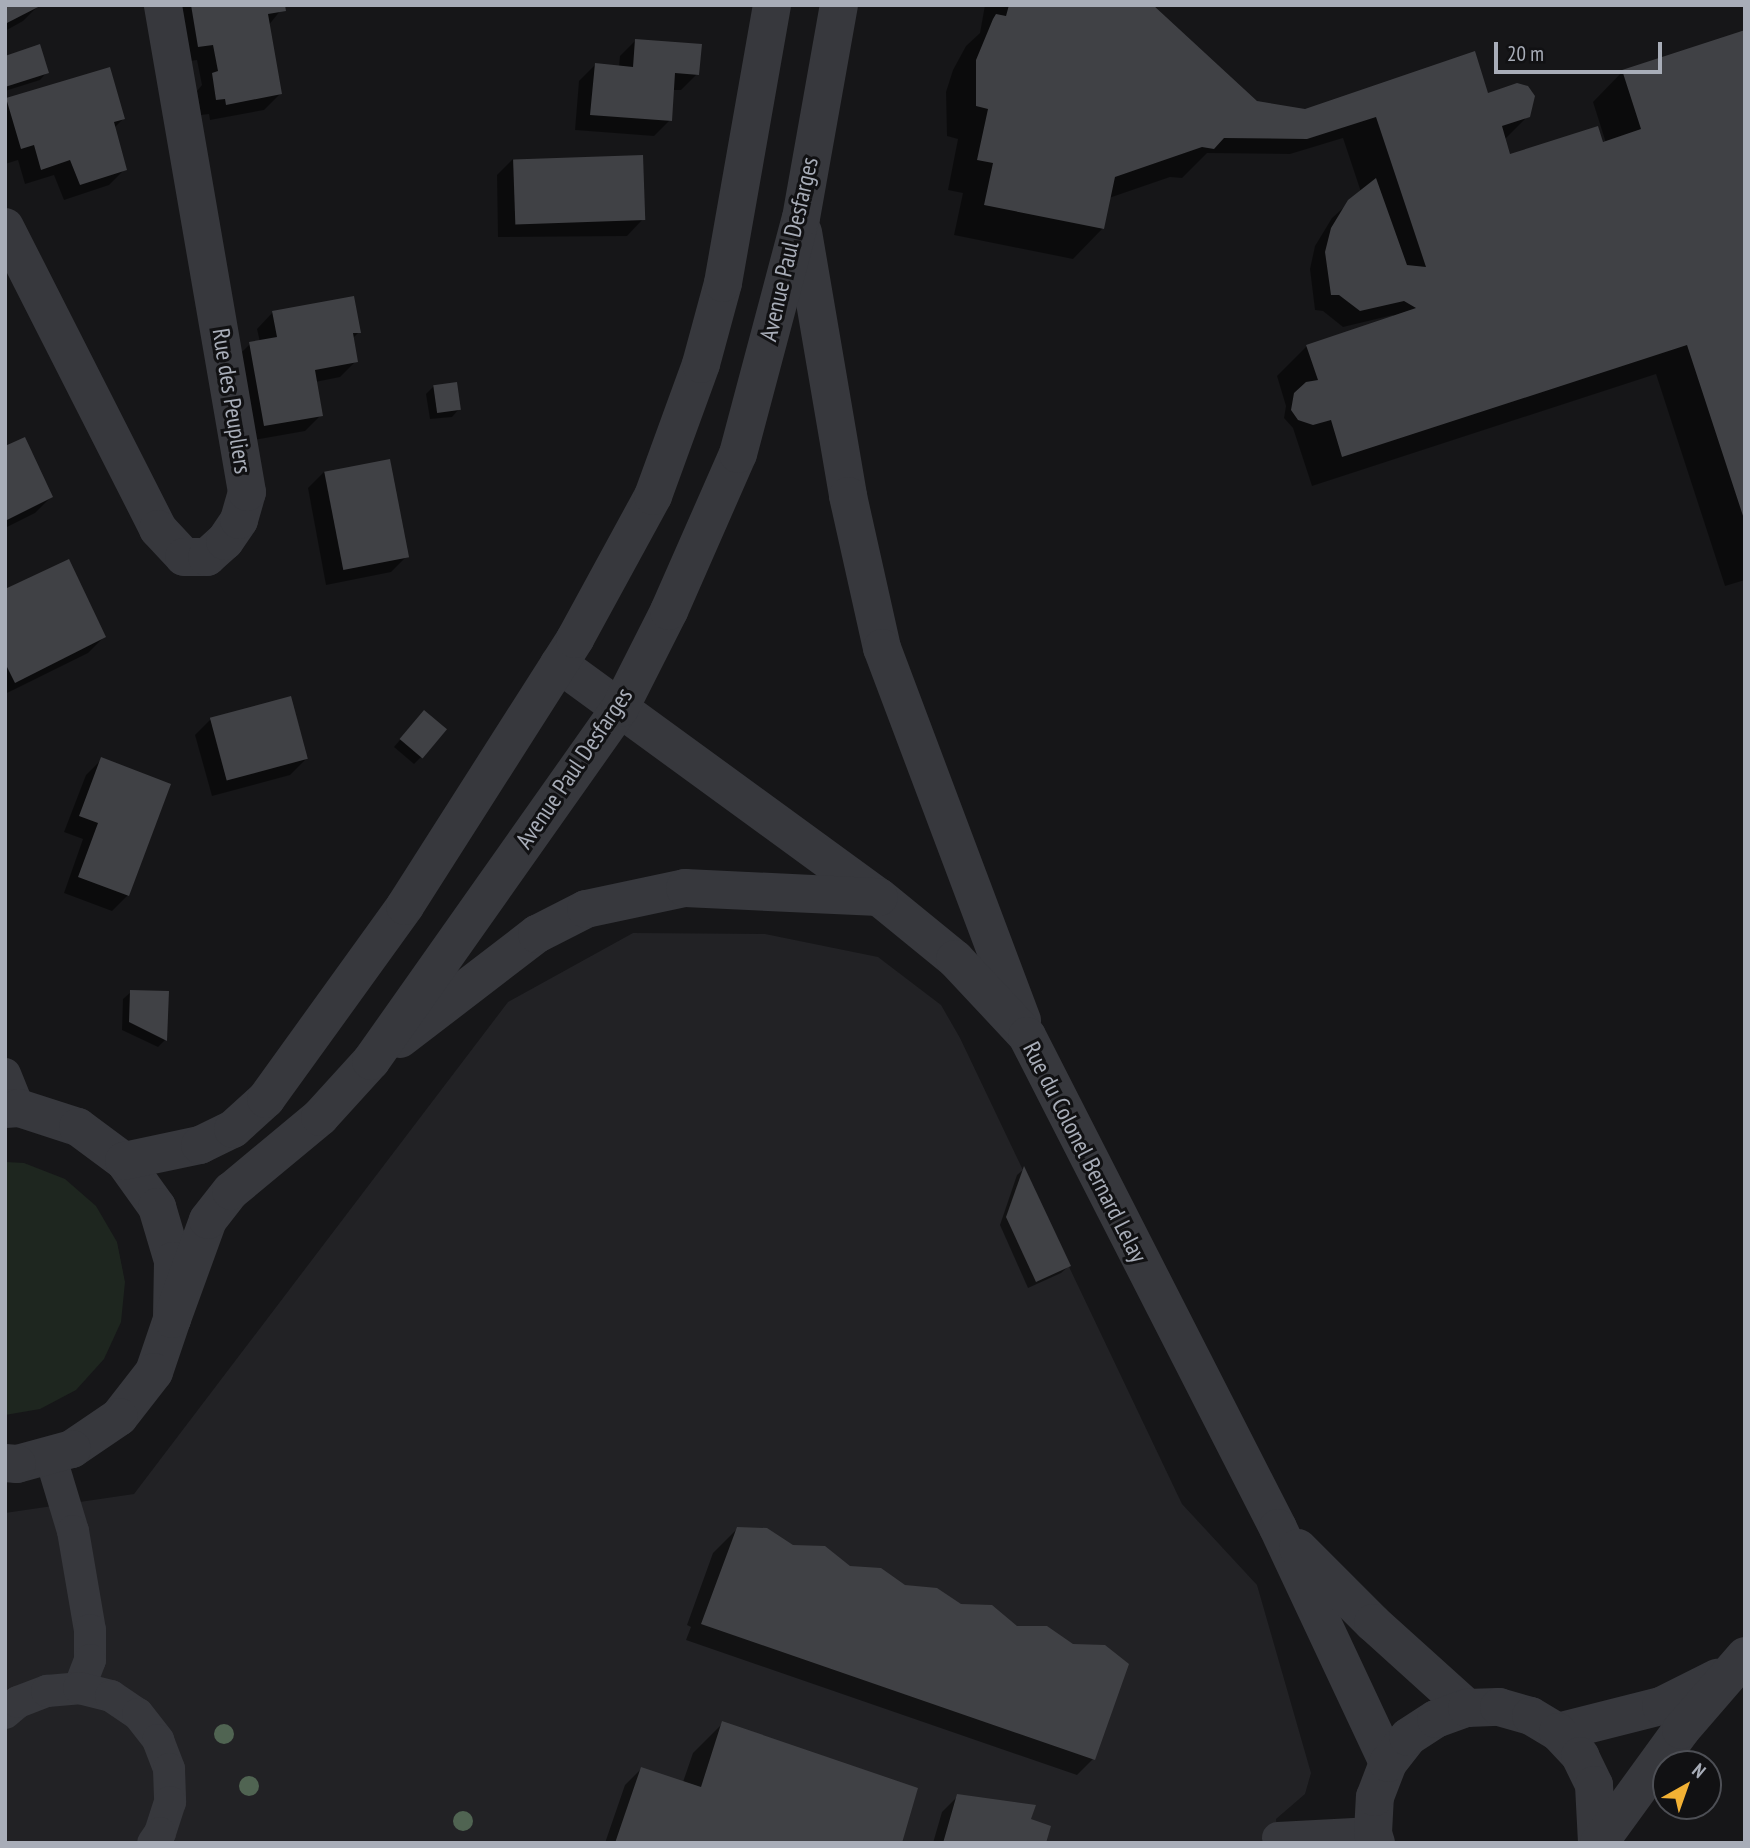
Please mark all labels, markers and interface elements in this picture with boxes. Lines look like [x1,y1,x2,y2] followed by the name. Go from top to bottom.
[1498,28,1666,72] scale bar
[1507,40,1544,67] text: 20 m
[754,154,824,344] street label: Avenue Paul Desfarges
[206,326,258,476] street label: Rue des Peupliers
[509,682,639,854] street label: Avenue Paul Desfarges
[1017,1037,1153,1267] street label: Rue du Colonel Bernard Lelay
[1652,1750,1722,1820] north arrow
[1688,1758,1711,1783] text: N

